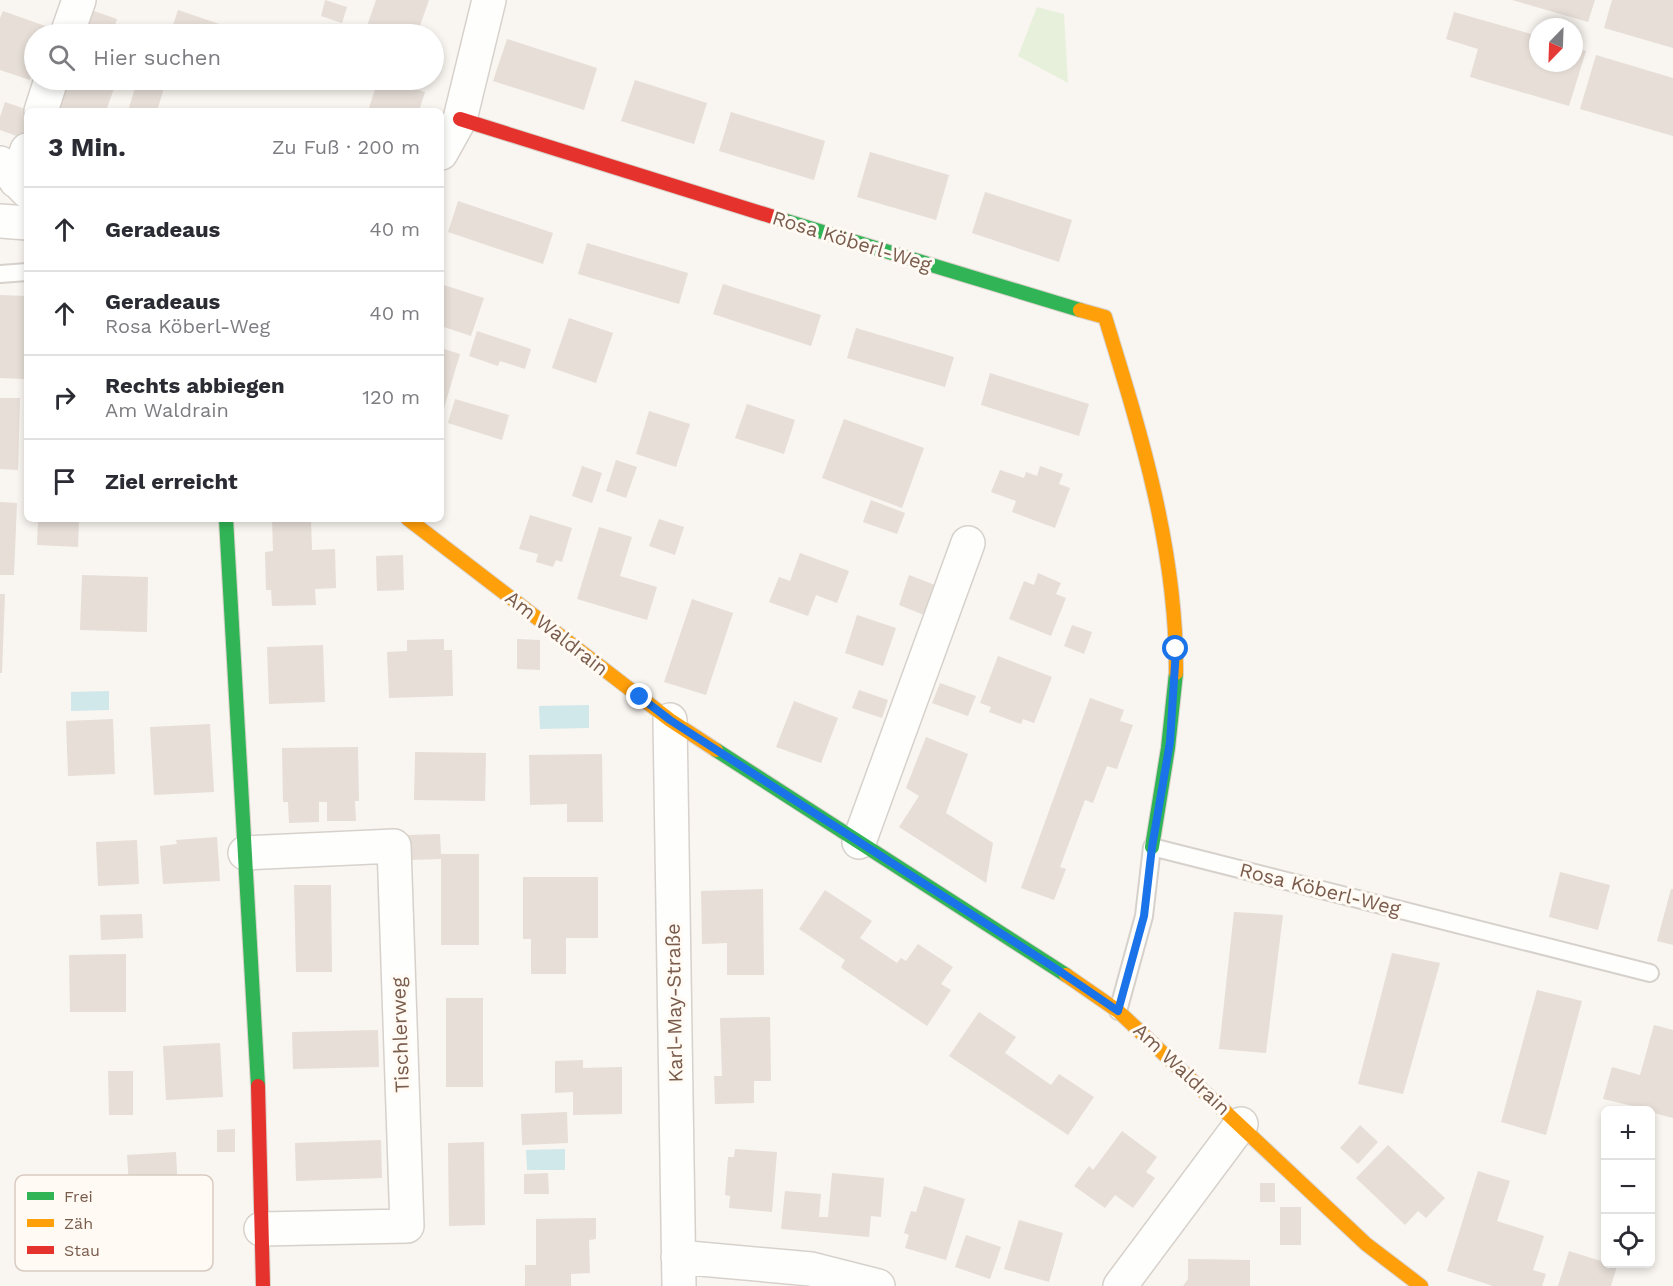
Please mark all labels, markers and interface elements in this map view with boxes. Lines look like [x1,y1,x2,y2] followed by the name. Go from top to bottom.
[1529,18,1583,72] north arrow
[24,24,444,90] search box
[45,41,78,74] icon: search
[93,45,221,70] text: Hier suchen
[48,132,126,162] text: 3 Min.
[272,135,420,159] text: Zu Fuß · 200 m
[769,205,935,277] street label: Rosa Köberl-Weg
[48,213,81,246] icon: ahead
[105,217,220,242] text: Geradeaus
[369,217,420,241] text: 40 m
[105,289,220,314] text: Geradeaus
[48,297,81,330] icon: ahead
[369,301,420,325] text: 40 m
[105,314,270,338] text: Rosa Köberl-Weg
[105,373,285,398] text: Rechts abbiegen
[48,381,81,414] icon: right
[362,385,420,409] text: 120 m
[105,398,229,422] text: Am Waldrain
[48,465,81,498] icon: arrive
[105,469,238,494] text: Ziel erreicht
[501,585,613,681] street label: Am Waldrain
[1162,635,1188,661] route start
[626,683,652,709] route end
[1237,857,1403,921] street label: Rosa Köberl-Weg
[661,923,687,1083] street label: Karl-May-Straße
[386,976,414,1093] street label: Tischlerweg
[1129,1018,1235,1120] street label: Am Waldrain
[1601,1106,1655,1268] map controls
[1601,1106,1655,1160] button: +
[1601,1160,1655,1214] button: −
[15,1175,213,1271] legend
[64,1187,93,1206] text: Frei
[64,1214,93,1233] text: Zäh
[1601,1214,1655,1268] button: locate
[64,1241,100,1260] text: Stau

